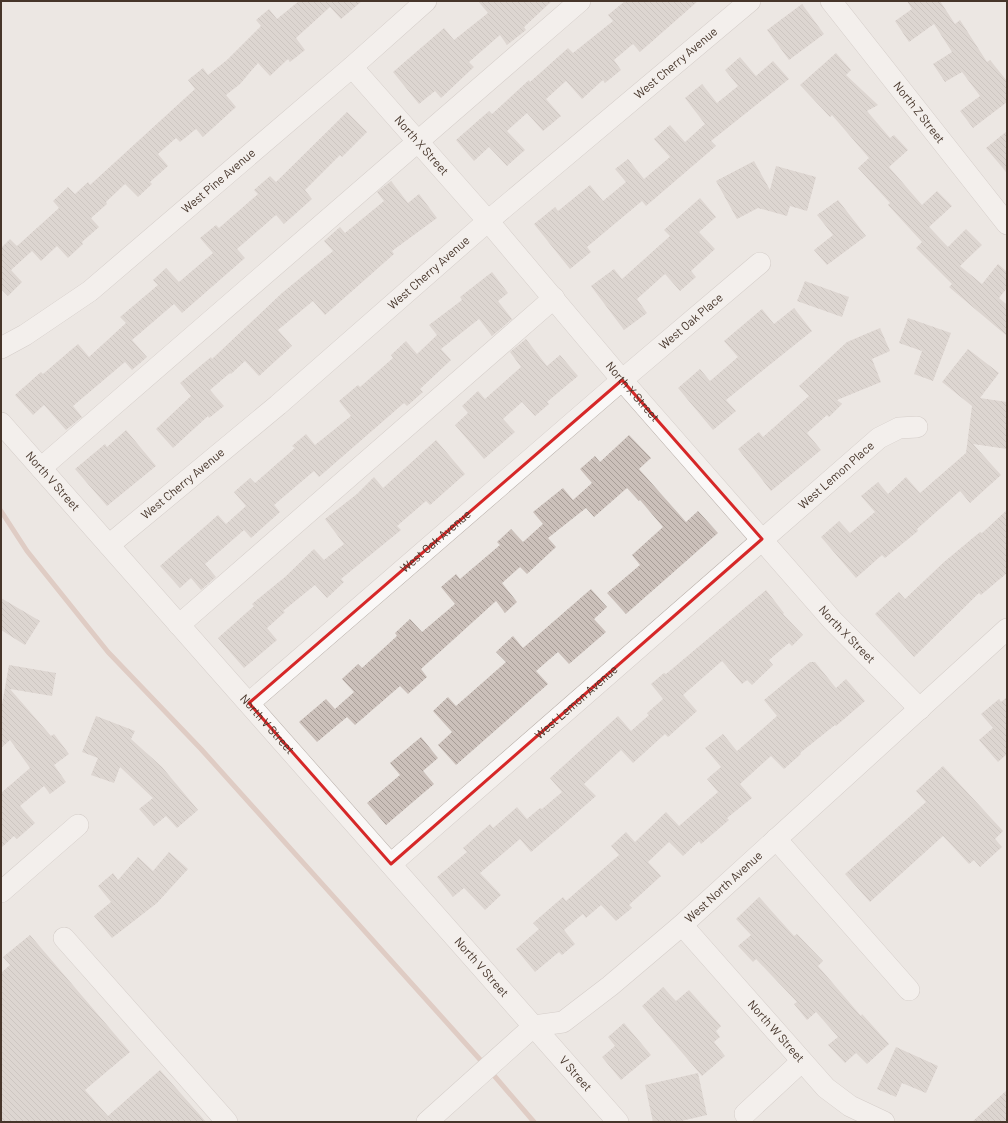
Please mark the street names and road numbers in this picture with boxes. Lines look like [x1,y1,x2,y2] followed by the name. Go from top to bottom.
[631,24,720,101] street label: West Cherry Avenue
[891,78,948,145] street label: North Z Street
[392,112,452,178] street label: North X Street
[178,145,258,216] street label: West Pine Avenue
[384,233,472,312] street label: West Cherry Avenue
[656,290,725,352] street label: West Oak Place
[603,358,663,424] street label: North X Street
[795,438,876,511] street label: West Lemon Place
[138,444,227,522] street label: West Cherry Avenue
[23,448,83,513] street label: North V Street
[397,506,473,575] street label: West Oak Avenue
[817,602,879,666] street label: North X Street
[531,662,620,741] street label: West Lemon Avenue
[238,691,298,756] street label: North V Street
[682,848,764,925] street label: West North Avenue
[452,934,512,999] street label: North V Street
[746,997,808,1065] street label: North W Street
[557,1053,595,1094] street label: V Street

